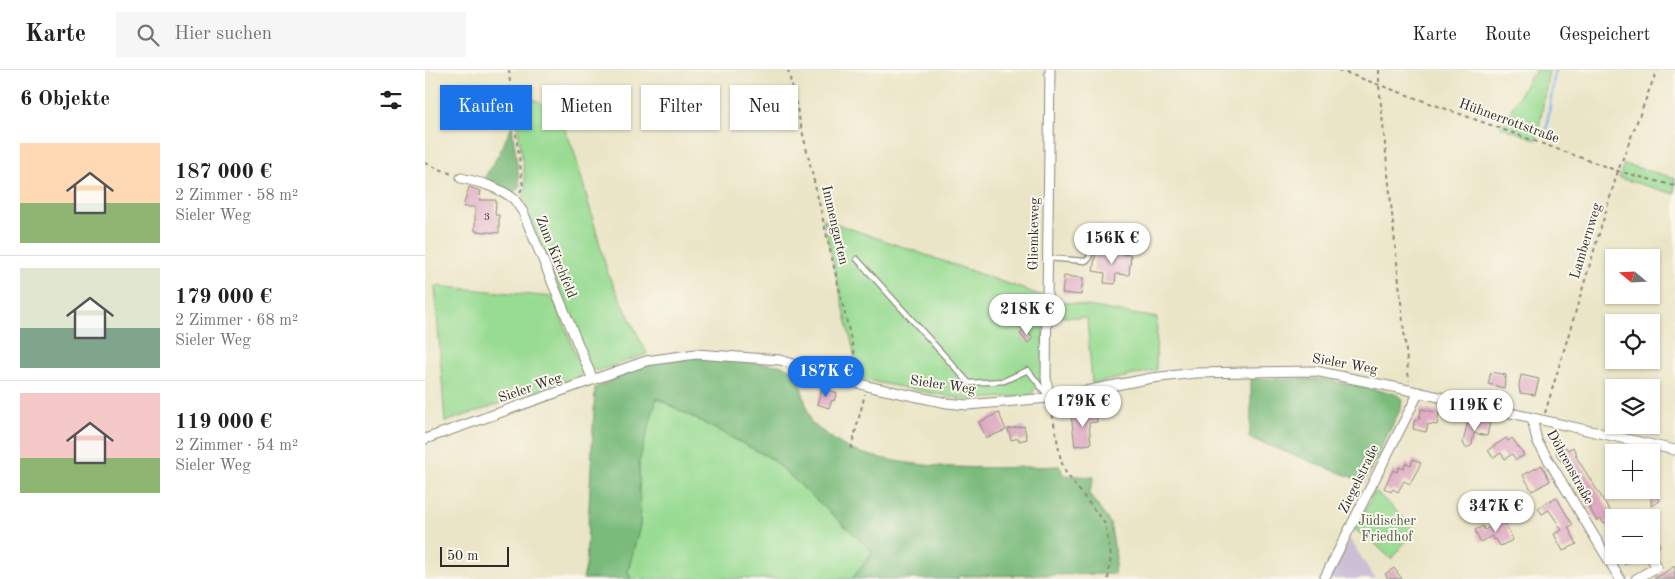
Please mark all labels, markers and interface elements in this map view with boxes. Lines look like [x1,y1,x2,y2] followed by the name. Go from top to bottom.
[116,12,466,57] search box
[134,21,162,49] icon: search
[25,23,86,47] text: Karte
[174,25,272,44] text: Hier suchen
[1412,26,1457,44] text: Karte
[1485,26,1531,44] text: Route
[1559,26,1650,44] text: Gespeichert
[440,85,532,130] chip: Kaufen
[542,85,631,130] chip: Mieten
[641,85,720,130] chip: Filter
[730,85,798,130] chip: Neu
[377,86,405,114] icon: filters
[20,89,110,110] text: 6 Objekte
[1457,96,1561,146] street label: Hühnerrottstraße
[175,162,272,183] text: 187 000 €
[60,163,120,223] icon: home
[819,184,851,266] street label: Immengarten
[175,188,298,204] text: 2 Zimmer · 58 m²
[1026,197,1042,271] street label: Gliemkeweg
[1568,201,1604,281] street label: Lambernweg
[175,208,251,224] text: Sieler Weg
[484,212,490,223] house number: 3
[533,214,579,300] street label: Zum Kirchfeld
[1071,222,1153,265] pin: 156K €
[1085,231,1139,247] text: 156K €
[1605,249,1660,304] north arrow
[1605,249,1660,564] map controls
[175,287,272,308] text: 179 000 €
[60,288,120,348] icon: home
[986,294,1068,336] pin: 218K €
[1000,302,1054,318] text: 218K €
[175,313,298,329] text: 2 Zimmer · 68 m²
[1605,314,1660,369] button: locate
[175,333,251,349] text: Sieler Weg
[1311,351,1379,377] street label: Sieler Weg
[785,356,867,398] pin: 187K €
[799,364,853,380] text: 187K €
[496,370,564,405] street label: Sieler Weg
[909,373,977,397] street label: Sieler Weg
[1605,379,1660,434] button: layers
[1042,386,1124,428] pin: 179K €
[1434,390,1516,432] pin: 119K €
[1056,394,1110,410] text: 179K €
[1448,398,1502,414] text: 119K €
[175,412,272,433] text: 119 000 €
[60,413,120,473] icon: home
[1544,427,1596,507] street label: Döhrenstraße
[175,438,298,454] text: 2 Zimmer · 54 m²
[1336,442,1382,516] street label: Ziegelstraße
[1605,444,1660,499] button: +
[175,458,251,474] text: Sieler Weg
[1455,490,1537,533] pin: 347K €
[1469,499,1523,515] text: 347K €
[1605,509,1660,564] button: −
[1358,514,1416,544] park label: Jüdischer Friedhof
[440,544,509,567] scale bar
[447,549,478,563] text: 50 m

